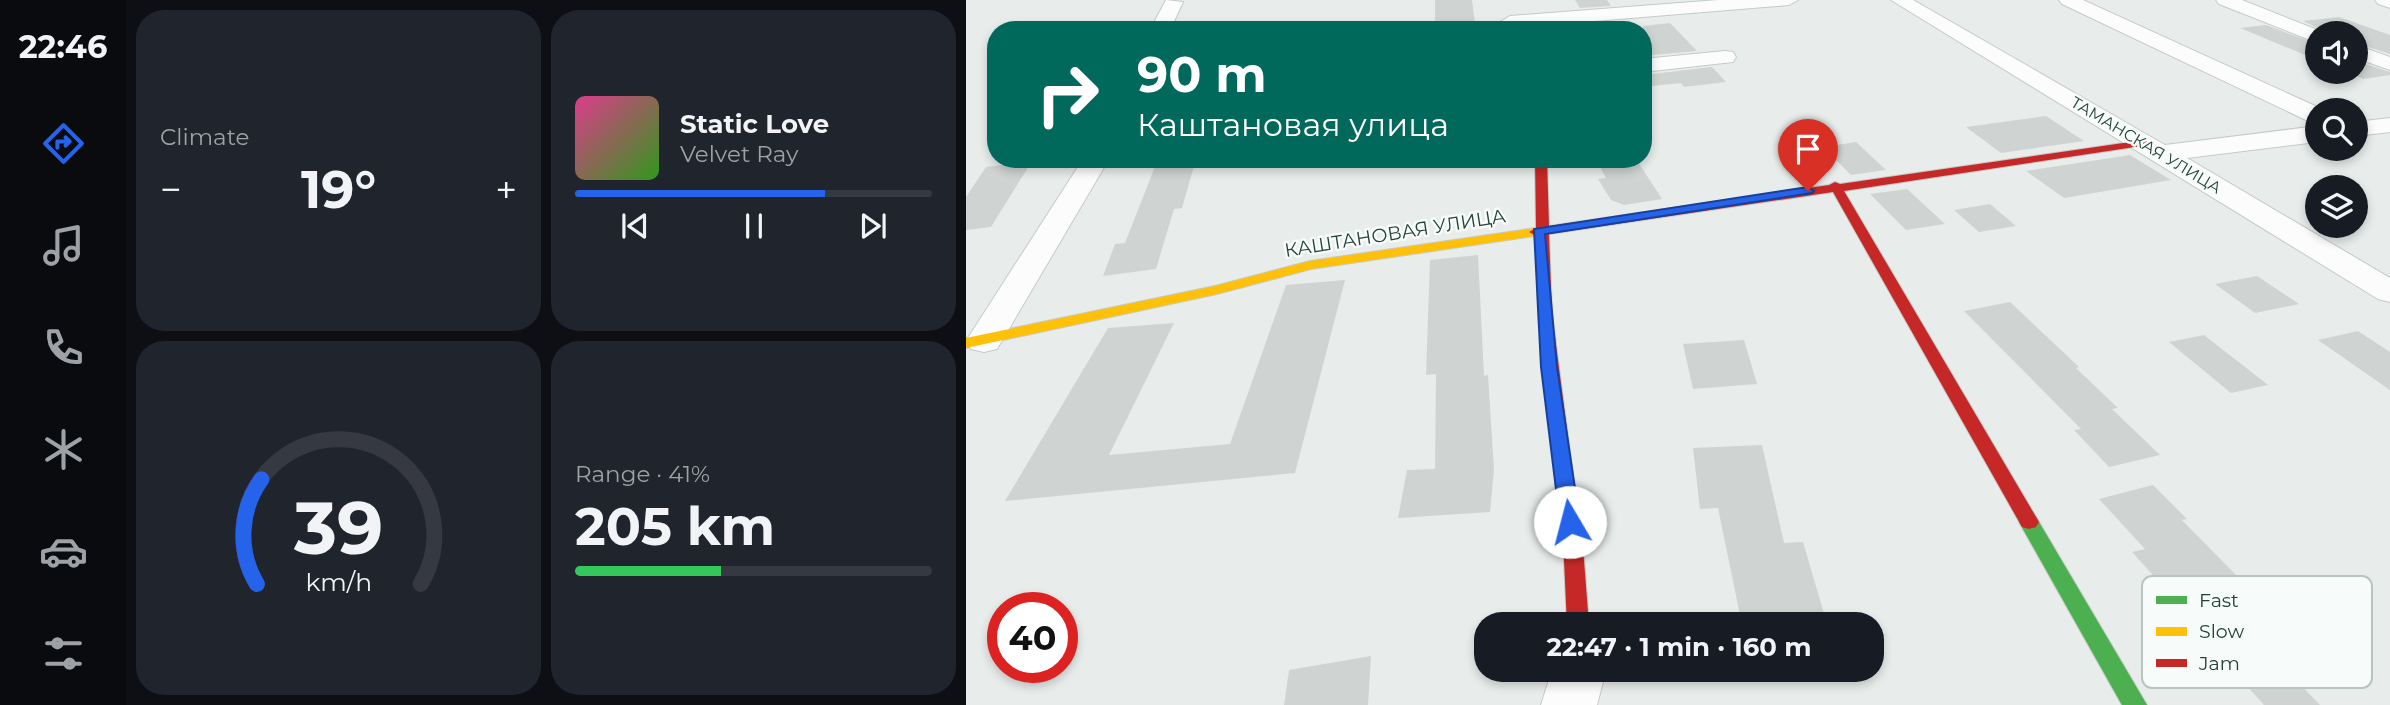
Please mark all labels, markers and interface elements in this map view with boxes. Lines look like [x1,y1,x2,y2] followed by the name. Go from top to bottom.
[2305,21,2368,238] map controls
[2305,21,2368,84] button: sound
[19,27,107,66] text: 22:46
[1137,45,1267,104] text: 90 m
[1022,49,1113,140] icon: right
[2067,93,2225,198] street label: ТАМАНСКАЯ УЛИЦА
[2305,98,2368,161] button: search
[1137,105,1449,144] text: Каштановая улица
[680,108,829,140] text: Static Love
[39,119,88,168] icon: directions
[1778,119,1838,191] pin
[160,123,249,151] text: Climate
[1789,130,1827,168] icon: arrive
[680,140,798,168] text: Velvet Ray
[301,158,376,221] text: 19°
[160,166,182,213] text: −
[495,166,517,213] text: +
[2305,175,2368,238] button: layers
[1283,204,1507,262] street label: КАШТАНОВАЯ УЛИЦА
[616,207,654,245] icon: previous
[735,207,773,245] icon: pause
[854,207,892,245] icon: next
[39,221,88,270] icon: music
[39,323,88,372] icon: phone
[39,425,88,474] icon: climate
[575,460,710,488] text: Range · 41%
[293,484,383,572] text: 39
[1533,485,1607,559] position arrow
[575,495,775,558] text: 205 km
[39,527,88,576] icon: car
[305,567,372,597] text: km/h
[2142,576,2372,688] legend
[2199,589,2239,612] text: Fast
[987,592,1078,683] speed limit sign: 40
[2199,620,2244,643] text: Slow
[39,629,88,678] icon: filters
[1546,631,1812,663] text: 22:47 · 1 min · 160 m
[2198,652,2240,675] text: Jam

